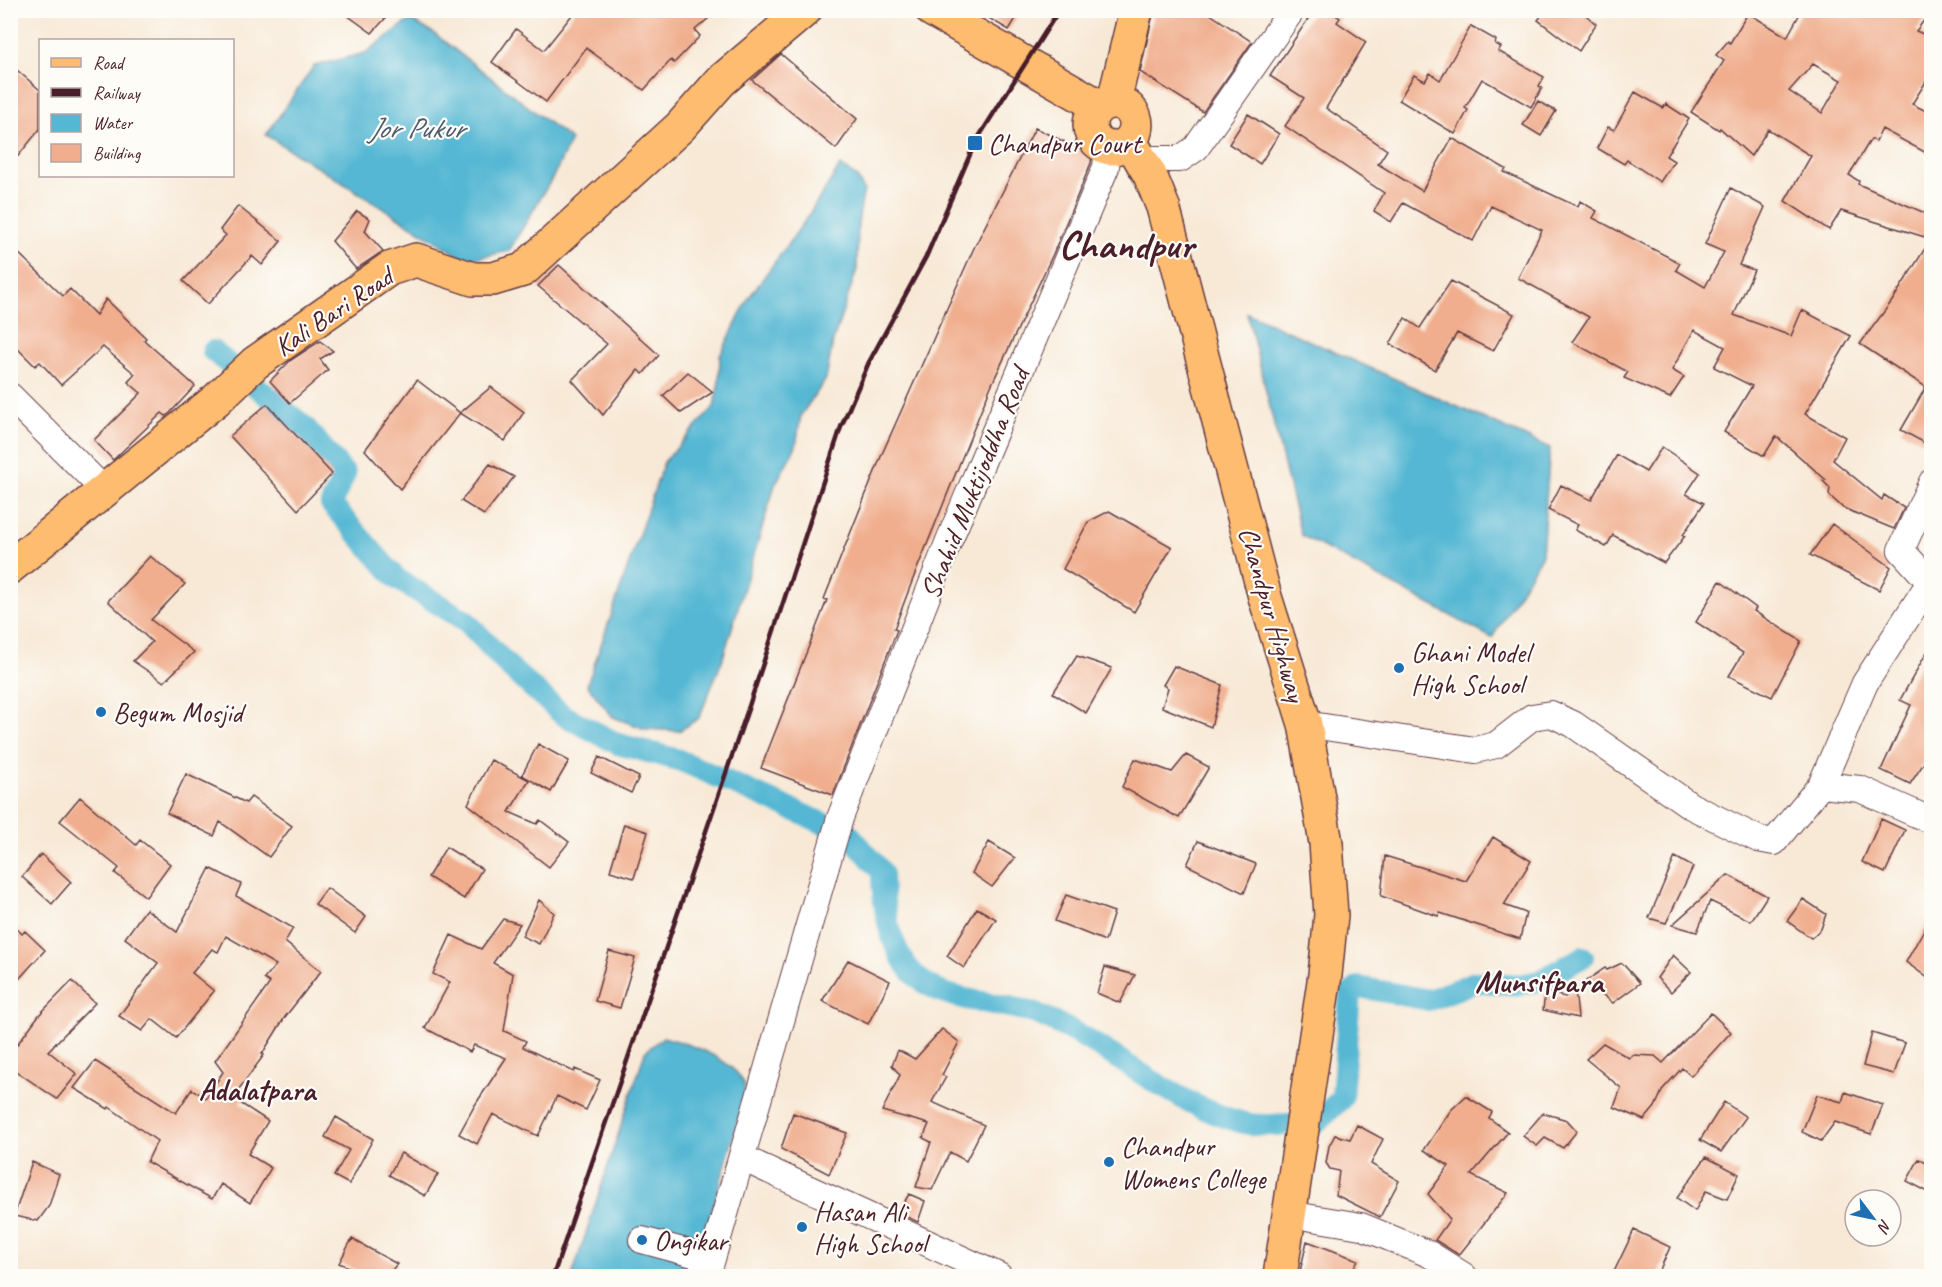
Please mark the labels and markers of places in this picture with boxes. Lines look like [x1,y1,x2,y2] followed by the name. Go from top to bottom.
[988,126,1143,161] place label: Chandpur Court
[966,134,984,152] marker: Chandpur Court
[1411,635,1535,702] place label: Ghani Model High School
[1392,661,1406,675] marker: Ghani Model High School
[113,695,246,730] place label: Begum Mosjid
[94,705,108,719] marker: Begum Mosjid
[1121,1129,1267,1196] place label: Chandpur Womens College
[1102,1155,1116,1169] marker: Chandpur Womens College
[814,1194,932,1261] place label: Hasan Ali High School
[795,1220,809,1234] marker: Hasan Ali High School
[654,1223,730,1258] place label: Ongikar
[635,1233,649,1247] marker: Ongikar

